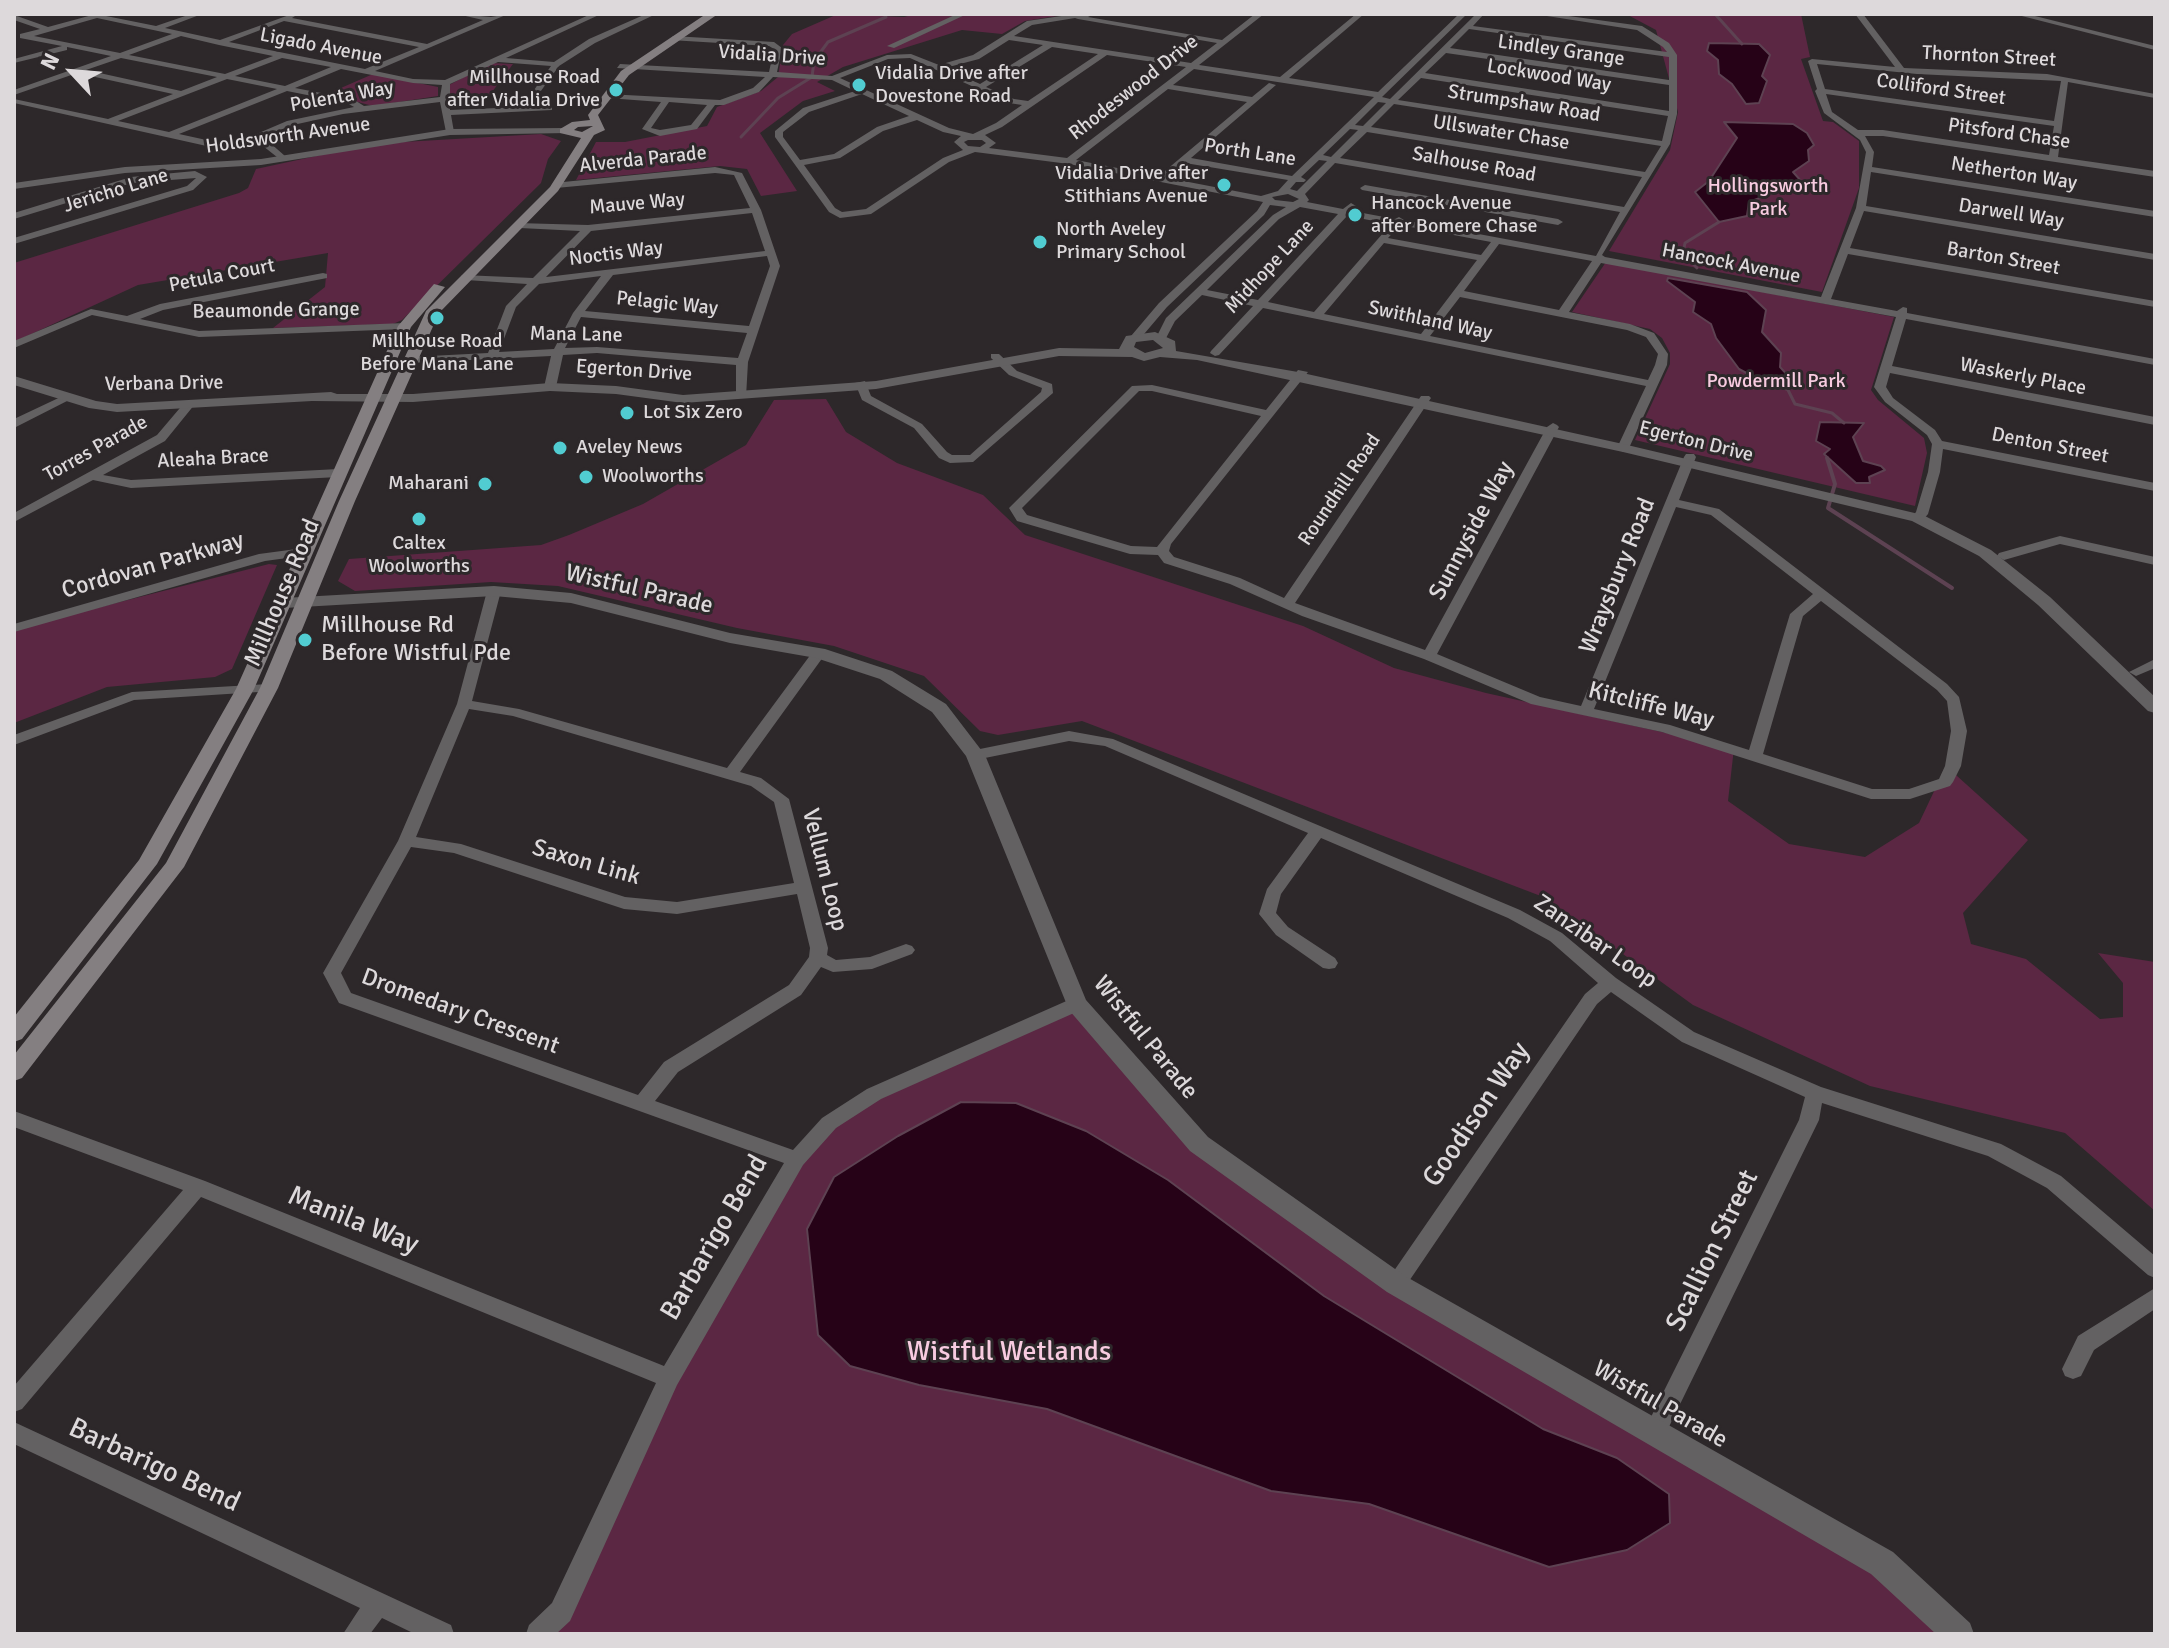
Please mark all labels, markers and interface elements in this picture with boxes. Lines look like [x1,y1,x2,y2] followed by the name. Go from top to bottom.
[258,23,384,71] street label: Ligado Avenue
[1065,30,1203,146] street label: Rhodeswood Drive
[1496,30,1626,72] street label: Lindley Grange
[32,32,112,112] north arrow
[717,40,827,72] street label: Vidalia Drive
[1921,42,2057,72] street label: Thornton Street
[34,48,65,74] text: N
[1485,54,1613,98] street label: Lockwood Way
[875,62,1028,109] place label: Vidalia Drive after Dovestone Road
[447,66,600,113] place label: Millhouse Road after Vidalia Drive
[1875,69,2007,111] street label: Colliford Street
[288,76,396,118] street label: Polenta Way
[850,76,868,94] marker: Vidalia Drive after Dovestone Road
[1446,80,1602,128] street label: Strumpshaw Road
[607,81,625,99] marker: Millhouse Road after Vidalia Drive
[1431,110,1571,156] street label: Ullswater Chase
[204,113,372,159] street label: Holdsworth Avenue
[1946,114,2072,154] street label: Pitsford Chase
[1202,134,1298,172] street label: Porth Lane
[578,141,708,179] street label: Alverda Parade
[1410,142,1538,188] street label: Salhouse Road
[1949,152,2079,196] street label: Netherton Way
[1055,162,1208,209] place label: Vidalia Drive after Stithians Avenue
[61,164,171,218] street label: Jericho Lane
[1707,175,1829,222] park label: Hollingsworth Park
[1215,176,1233,194] marker: Vidalia Drive after Stithians Avenue
[588,188,686,220] street label: Mauve Way
[1371,192,1537,239] place label: Hancock Avenue after Bomere Chase
[1957,194,2065,234] street label: Darwell Way
[1346,206,1364,224] marker: Hancock Avenue after Bomere Chase
[1220,215,1320,319] street label: Midhope Lane
[1056,218,1186,265] place label: North Aveley Primary School
[1031,233,1049,251] marker: North Aveley Primary School
[568,236,664,272] street label: Noctis Way
[1944,237,2062,281] street label: Barton Street
[1660,239,1802,289] street label: Hancock Avenue
[167,254,277,298] street label: Petula Court
[615,287,719,321] street label: Pelagic Way
[1366,296,1494,346] street label: Swithland Way
[192,298,360,324] street label: Beaumonde Grange
[428,309,446,327] marker: Millhouse Road Before Mana Lane
[529,322,623,348] street label: Mana Lane
[360,330,514,377] place label: Millhouse Road Before Mana Lane
[1958,353,2088,401] street label: Waskerly Place
[575,355,693,387] street label: Egerton Drive
[1706,370,1846,394] park label: Powdermill Park
[104,371,224,397] street label: Verbana Drive
[643,401,743,425] place label: Lot Six Zero
[618,404,636,422] marker: Lot Six Zero
[40,411,152,487] street label: Torres Parade
[1636,416,1756,468] street label: Egerton Drive
[1990,423,2110,469] street label: Denton Street
[1294,430,1386,550] street label: Roundhill Road
[576,436,682,460] place label: Aveley News
[551,439,569,457] marker: Aveley News
[157,444,269,474] street label: Aleaha Brace
[1423,457,1521,605] street label: Sunnyside Way
[602,465,704,489] place label: Woolworths
[577,468,595,486] marker: Woolworths
[388,472,469,496] place label: Maharani
[476,475,494,493] marker: Maharani
[1574,494,1662,658] street label: Wraysbury Road
[410,510,428,528] marker: Caltex Woolworths
[239,515,327,671] street label: Millhouse Road
[59,526,247,606] street label: Cordovan Parkway
[368,532,470,579] place label: Caltex Woolworths
[562,559,716,621] street label: Wistful Parade
[321,612,511,668] place label: Millhouse Rd Before Wistful Pde
[296,631,314,649] marker: Millhouse Rd Before Wistful Pde
[1585,676,1717,736] street label: Kitcliffe Way
[795,806,853,934] street label: Vellum Loop
[529,834,643,892] street label: Saxon Link
[1528,889,1662,995] street label: Zanzibar Loop
[357,963,563,1061] street label: Dromedary Crescent
[1086,970,1204,1106] street label: Wistful Parade
[1416,1036,1538,1194] street label: Goodison Way
[654,1149,776,1327] street label: Barbarigo Bend
[1659,1165,1767,1337] street label: Scallion Street
[283,1180,423,1262] street label: Manila Way
[907,1336,1111,1370] park label: Wistful Wetlands
[1588,1355,1732,1455] street label: Wistful Parade
[63,1412,245,1520] street label: Barbarigo Bend

